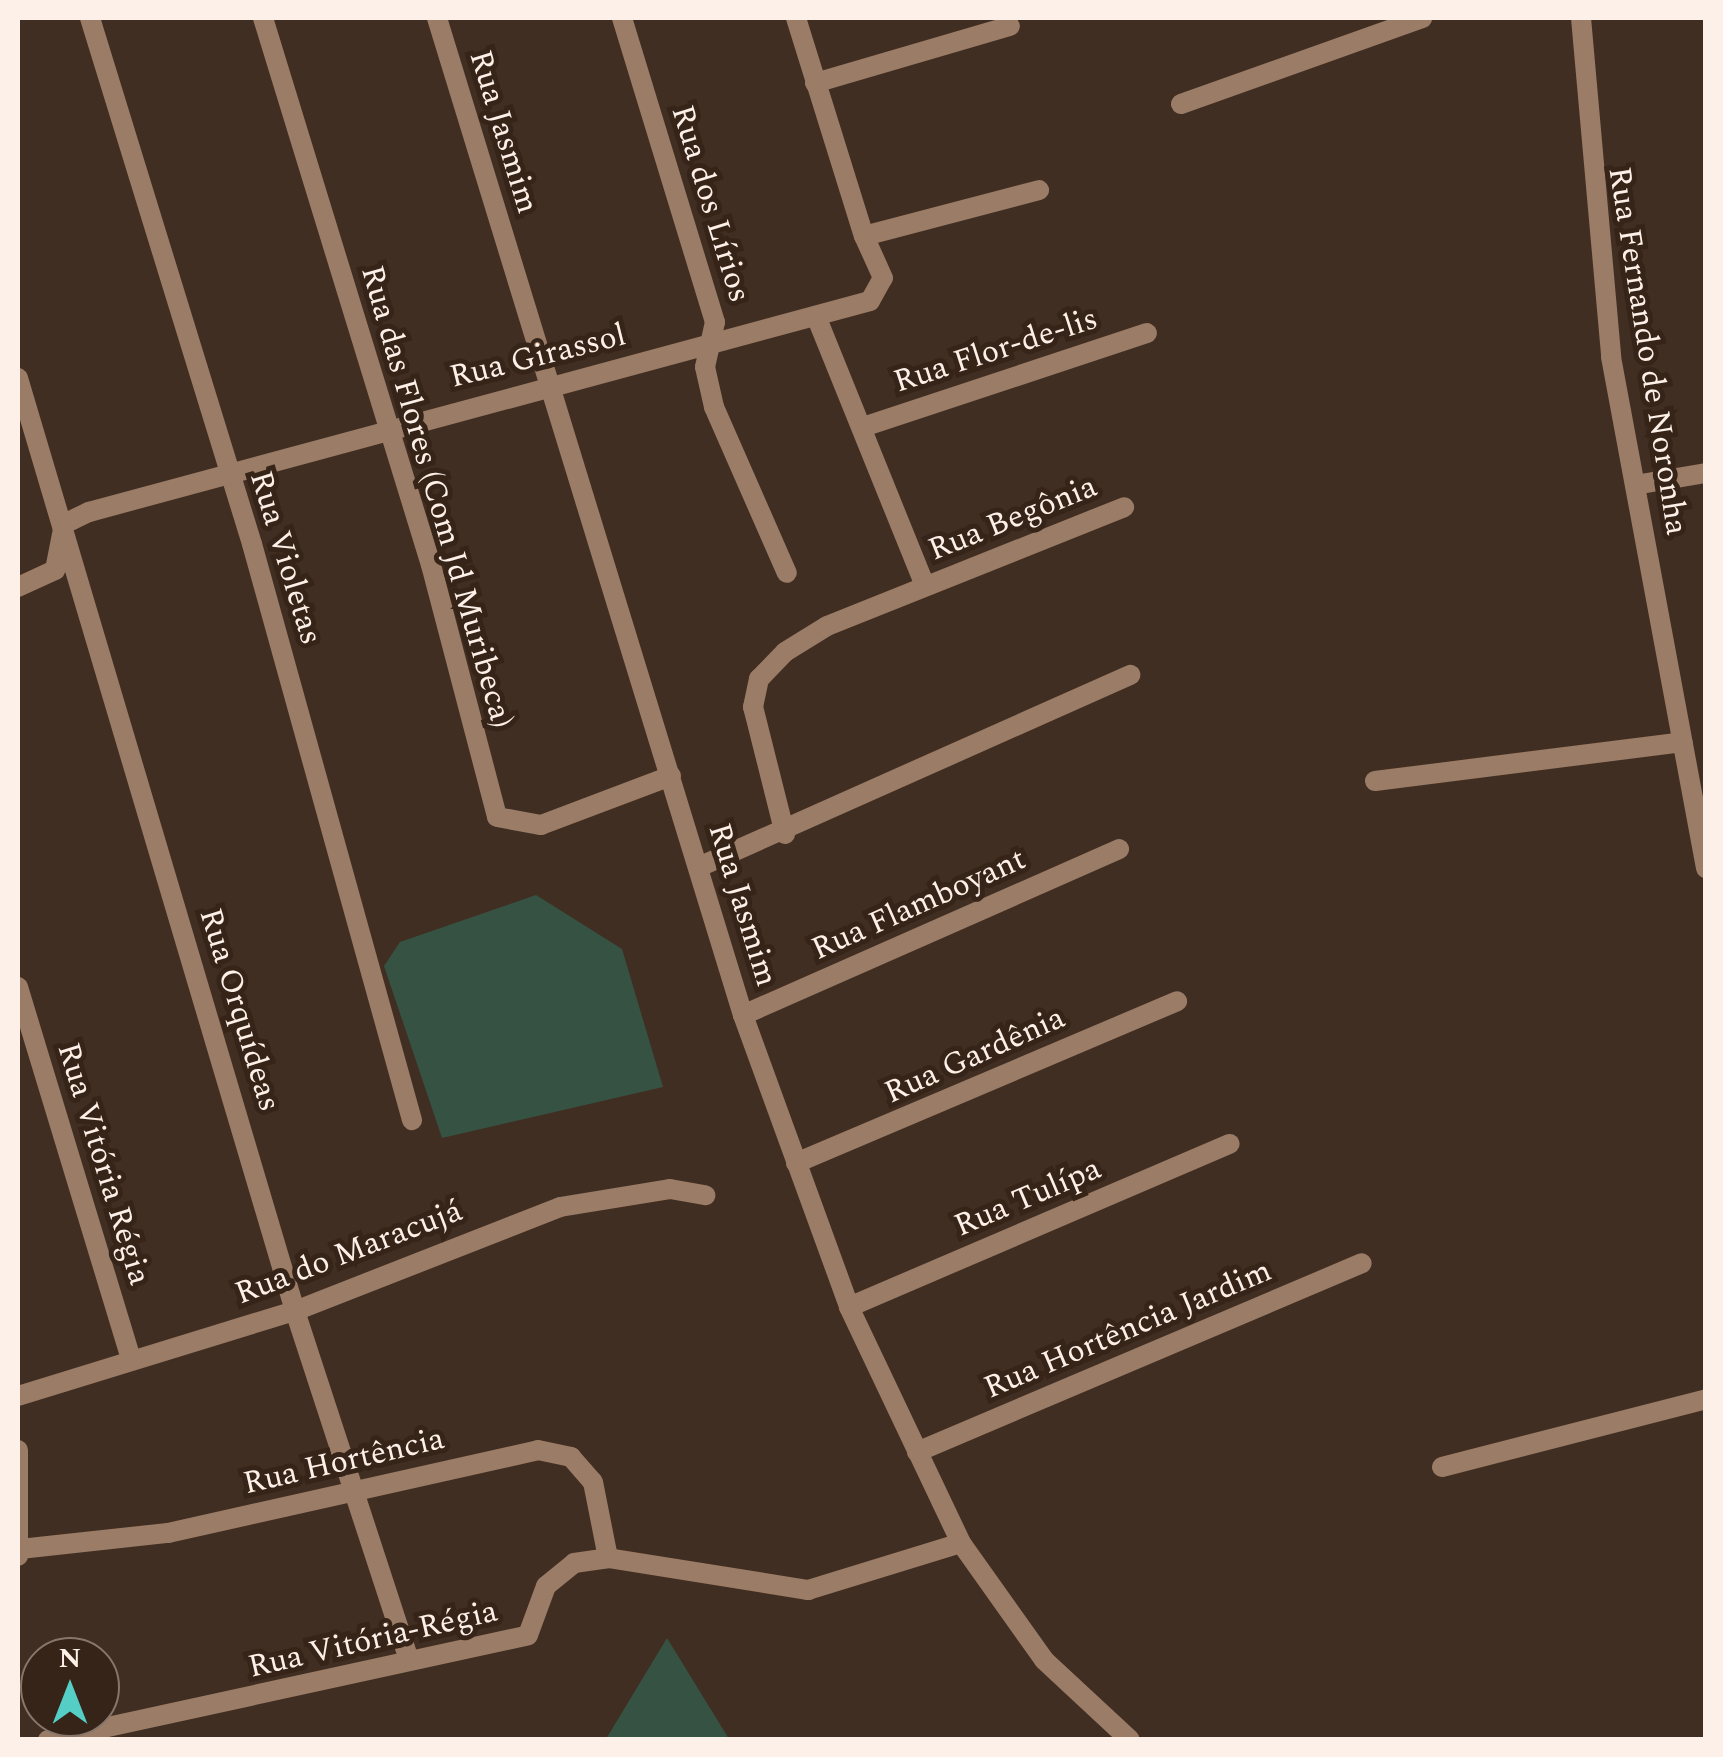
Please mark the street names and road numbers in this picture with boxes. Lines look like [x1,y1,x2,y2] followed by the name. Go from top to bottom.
[460,46,546,218] street label: Rua Jasmim
[662,101,758,307] street label: Rua dos Lírios
[1599,164,1695,538] street label: Rua Fernando de Noronha
[352,261,520,733] street label: Rua das Flores (Com Jd Muribeca)
[889,300,1103,402] street label: Rua Flor-de-lis
[446,317,630,397] street label: Rua Girassol
[240,467,330,649] street label: Rua Violetas
[923,468,1103,570] street label: Rua Begônia
[699,819,785,991] street label: Rua Jasmim
[806,841,1032,969] street label: Rua Flamboyant
[190,904,288,1116] street label: Rua Orquídeas
[879,999,1071,1113] street label: Rua Gardênia
[48,1038,158,1290] street label: Rua Vitória Régia
[949,1150,1107,1246] street label: Rua Tulípa
[230,1192,468,1314] street label: Rua do Maracujá
[979,1252,1277,1408] street label: Rua Hortência Jardim
[240,1420,448,1504] street label: Rua Hortência
[245,1593,501,1687] street label: Rua Vitória-Régia

